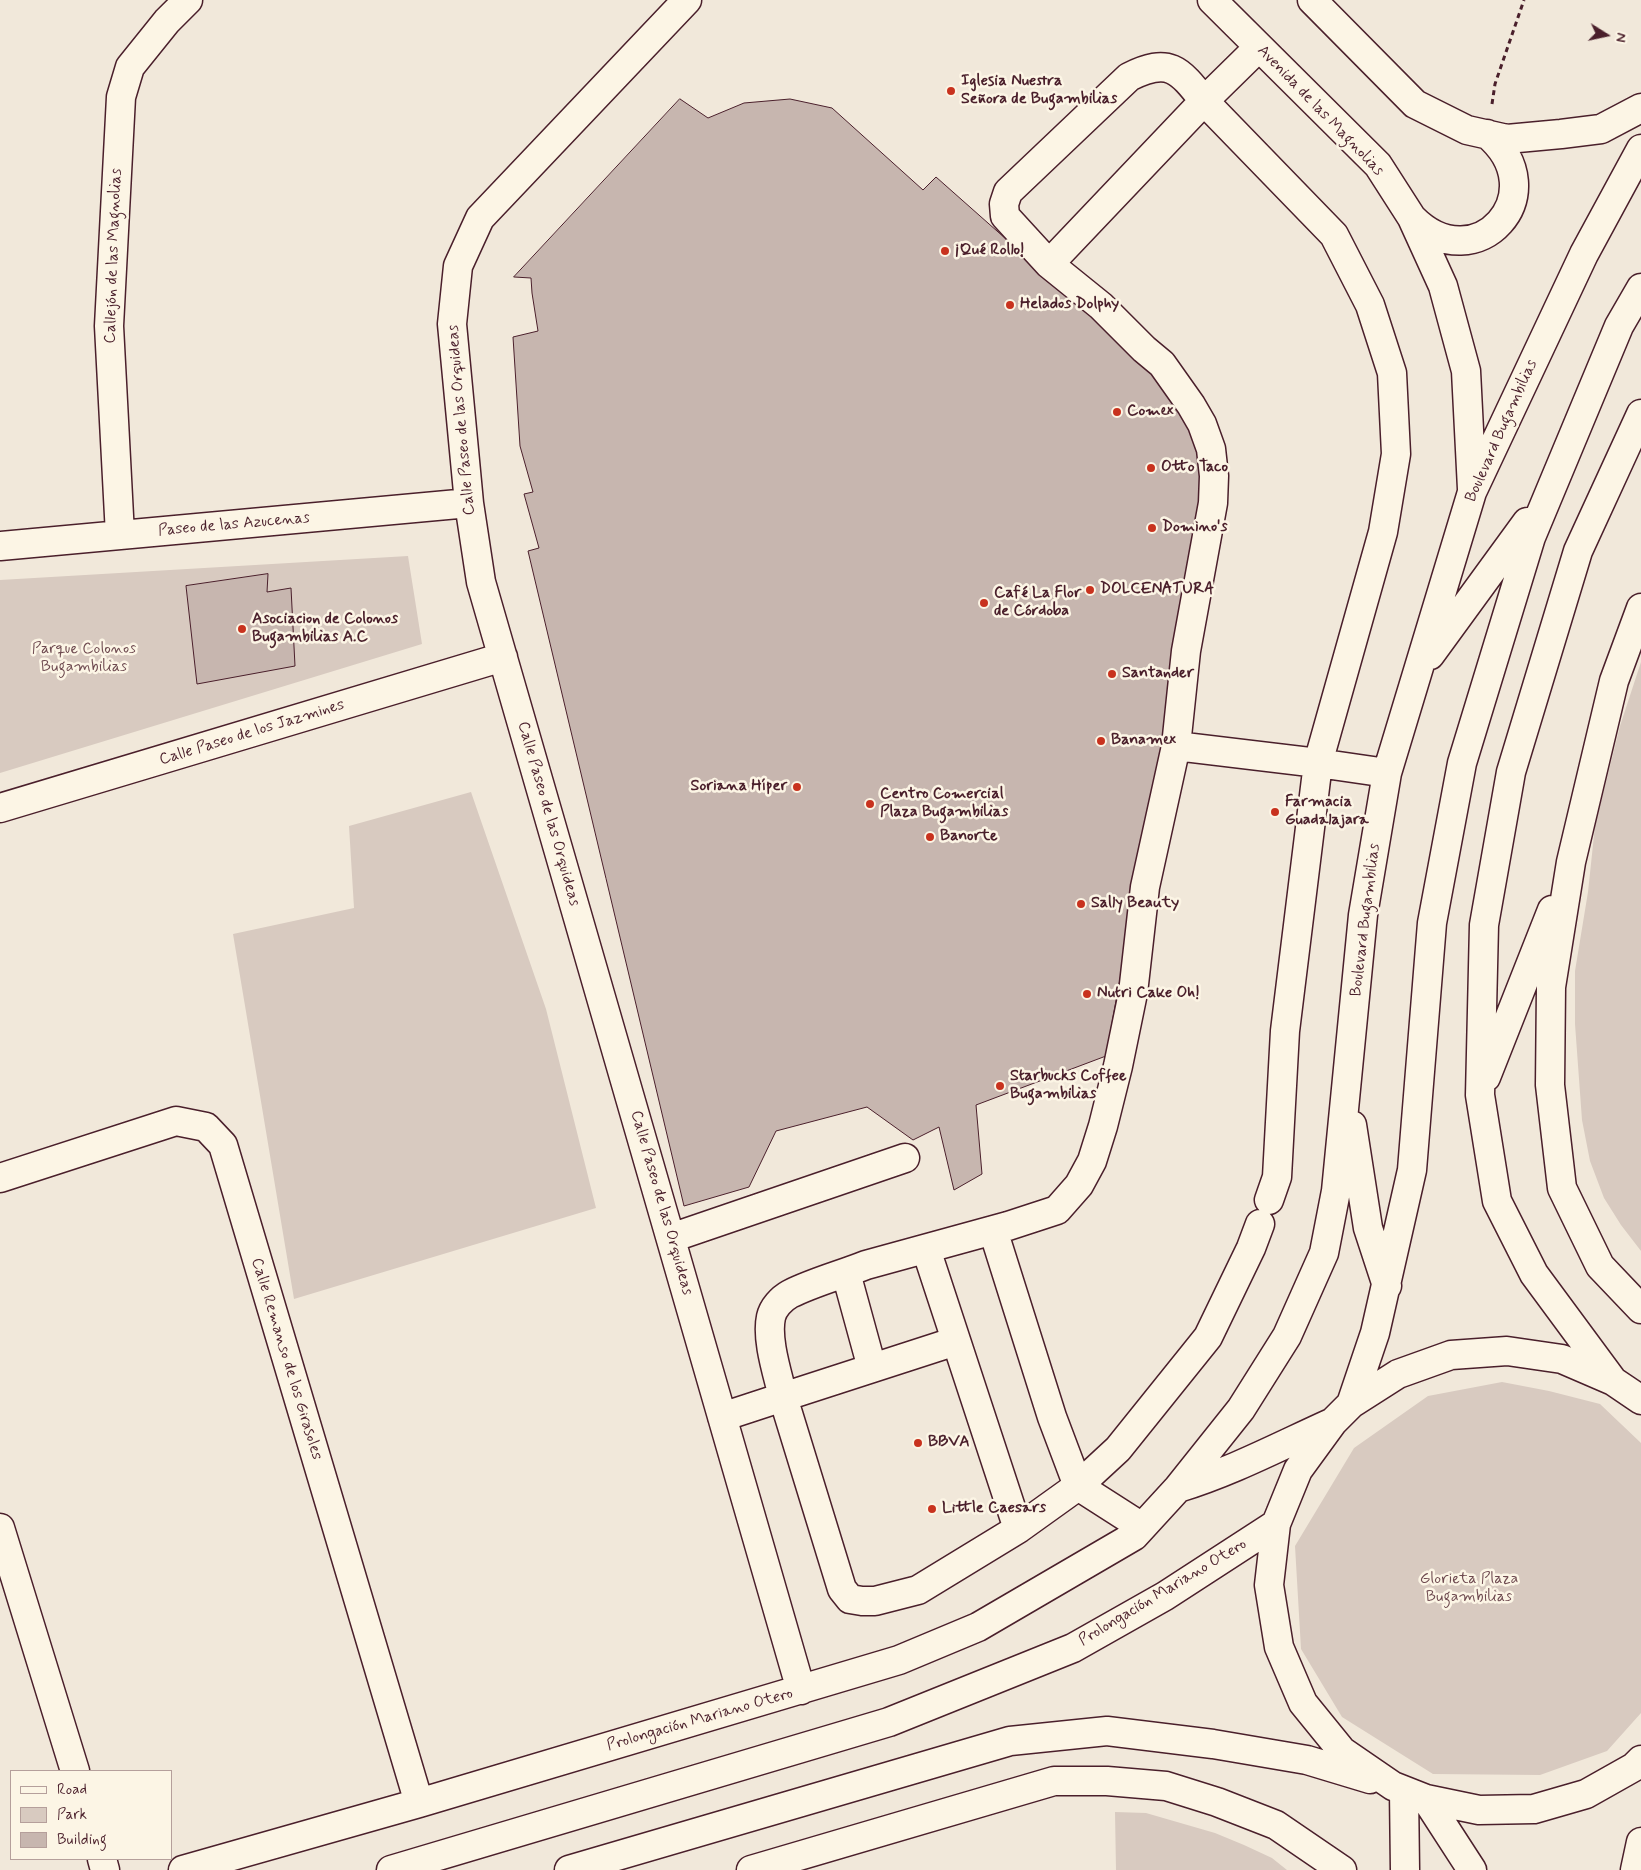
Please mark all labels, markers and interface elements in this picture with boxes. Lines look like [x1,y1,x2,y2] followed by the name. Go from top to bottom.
[1581,10,1631,60] north arrow
[1611,31,1630,44] text: N
[1253,42,1387,180] street label: Avenida de las Magnolias
[961,72,1117,110] place label: Iglesia Nuestra Señora de Bugambilias
[945,85,957,97] marker: Iglesia Nuestra Señora de Bugambilias
[101,168,127,344] street label: Callejón de las Magnolias
[955,241,1025,261] place label: ¡Qué Rollo!
[939,245,951,257] marker: ¡Qué Rollo!
[1020,295,1119,315] place label: Helados Dolphy
[1004,299,1016,311] marker: Helados Dolphy
[444,324,480,516] street label: Calle Paseo de las Orquideas
[1462,357,1542,505] street label: Boulevard Bugambilias
[1127,402,1173,422] place label: Comex
[1111,406,1123,418] marker: Comex
[1161,458,1228,478] place label: Otto Taco
[1145,462,1157,474] marker: Otto Taco
[157,509,311,541] street label: Paseo de las Azucenas
[1162,518,1228,538] place label: Domino's
[1146,522,1158,534] marker: Domino's
[1100,580,1214,600] place label: DOLCENATURA
[994,584,1081,622] place label: Café La Flor de Córdoba
[1084,584,1096,596] marker: DOLCENATURA
[978,597,990,609] marker: Café La Flor de Córdoba
[252,610,398,648] place label: Asociacion de Colonos Bugambilias A.C
[236,623,248,635] marker: Asociacion de Colonos Bugambilias A.C
[32,640,136,678] park label: Parque Colonos Bugambilias
[1122,664,1194,684] place label: Santander
[1106,668,1118,680] marker: Santander
[157,696,347,770] street label: Calle Paseo de los Jazmines
[512,720,584,908] street label: Calle Paseo de las Orquideas
[1111,731,1176,751] place label: Banamex
[1095,735,1107,747] marker: Banamex
[691,777,787,797] place label: Soriana Híper
[791,781,803,793] marker: Soriana Híper
[880,785,1008,823] place label: Centro Comercial Plaza Bugambilias
[1285,793,1368,831] place label: Farmacia Guadalajara
[864,798,876,810] marker: Centro Comercial Plaza Bugambilias
[1269,806,1281,818] marker: Farmacia Guadalajara
[940,827,997,847] place label: Banorte
[924,831,936,843] marker: Banorte
[1347,842,1385,998] street label: Boulevard Bugambilias
[1091,894,1179,914] place label: Sally Beauty
[1075,898,1087,910] marker: Sally Beauty
[1097,984,1200,1004] place label: Nutri Cake Oh!
[1081,988,1093,1000] marker: Nutri Cake Oh!
[1010,1067,1126,1105] place label: Starbucks Coffee Bugambilias
[994,1080,1006,1092] marker: Starbucks Coffee Bugambilias
[625,1109,697,1297] street label: Calle Paseo de las Orquideas
[246,1256,326,1462] street label: Calle Remanso de los Girasoles
[928,1433,970,1453] place label: BBVA
[912,1437,924,1449] marker: BBVA
[942,1499,1046,1519] place label: Little Caesars
[926,1503,938,1515] marker: Little Caesars
[1075,1535,1251,1651] street label: Prolongación Mariano Otero
[1420,1570,1518,1608] park label: Glorieta Plaza Bugambilias
[605,1684,795,1756] street label: Prolongación Mariano Otero
[10,1770,172,1860] legend
[57,1780,87,1800] text: Road
[57,1805,87,1825] text: Park
[57,1830,107,1850] text: Building

